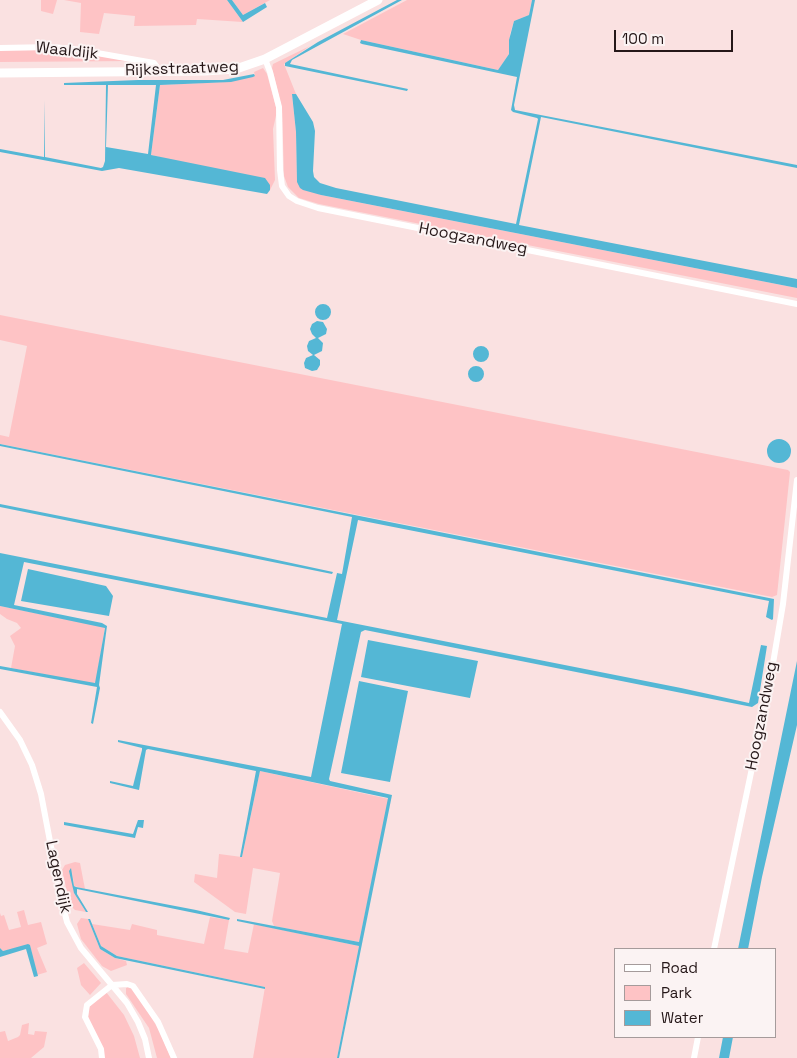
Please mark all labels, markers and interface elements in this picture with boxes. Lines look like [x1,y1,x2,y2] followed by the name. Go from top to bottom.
[617,20,736,52] scale bar
[622,29,664,48] text: 100 m
[35,38,99,64] street label: Waaldijk
[125,57,239,81] street label: Rijksstraatweg
[417,219,529,259] street label: Hoogzandweg
[742,660,782,772] street label: Hoogzandweg
[41,839,75,915] street label: Lagendijk
[614,948,777,1038] legend
[661,958,698,977] text: Road
[661,983,692,1002] text: Park
[661,1008,703,1027] text: Water

